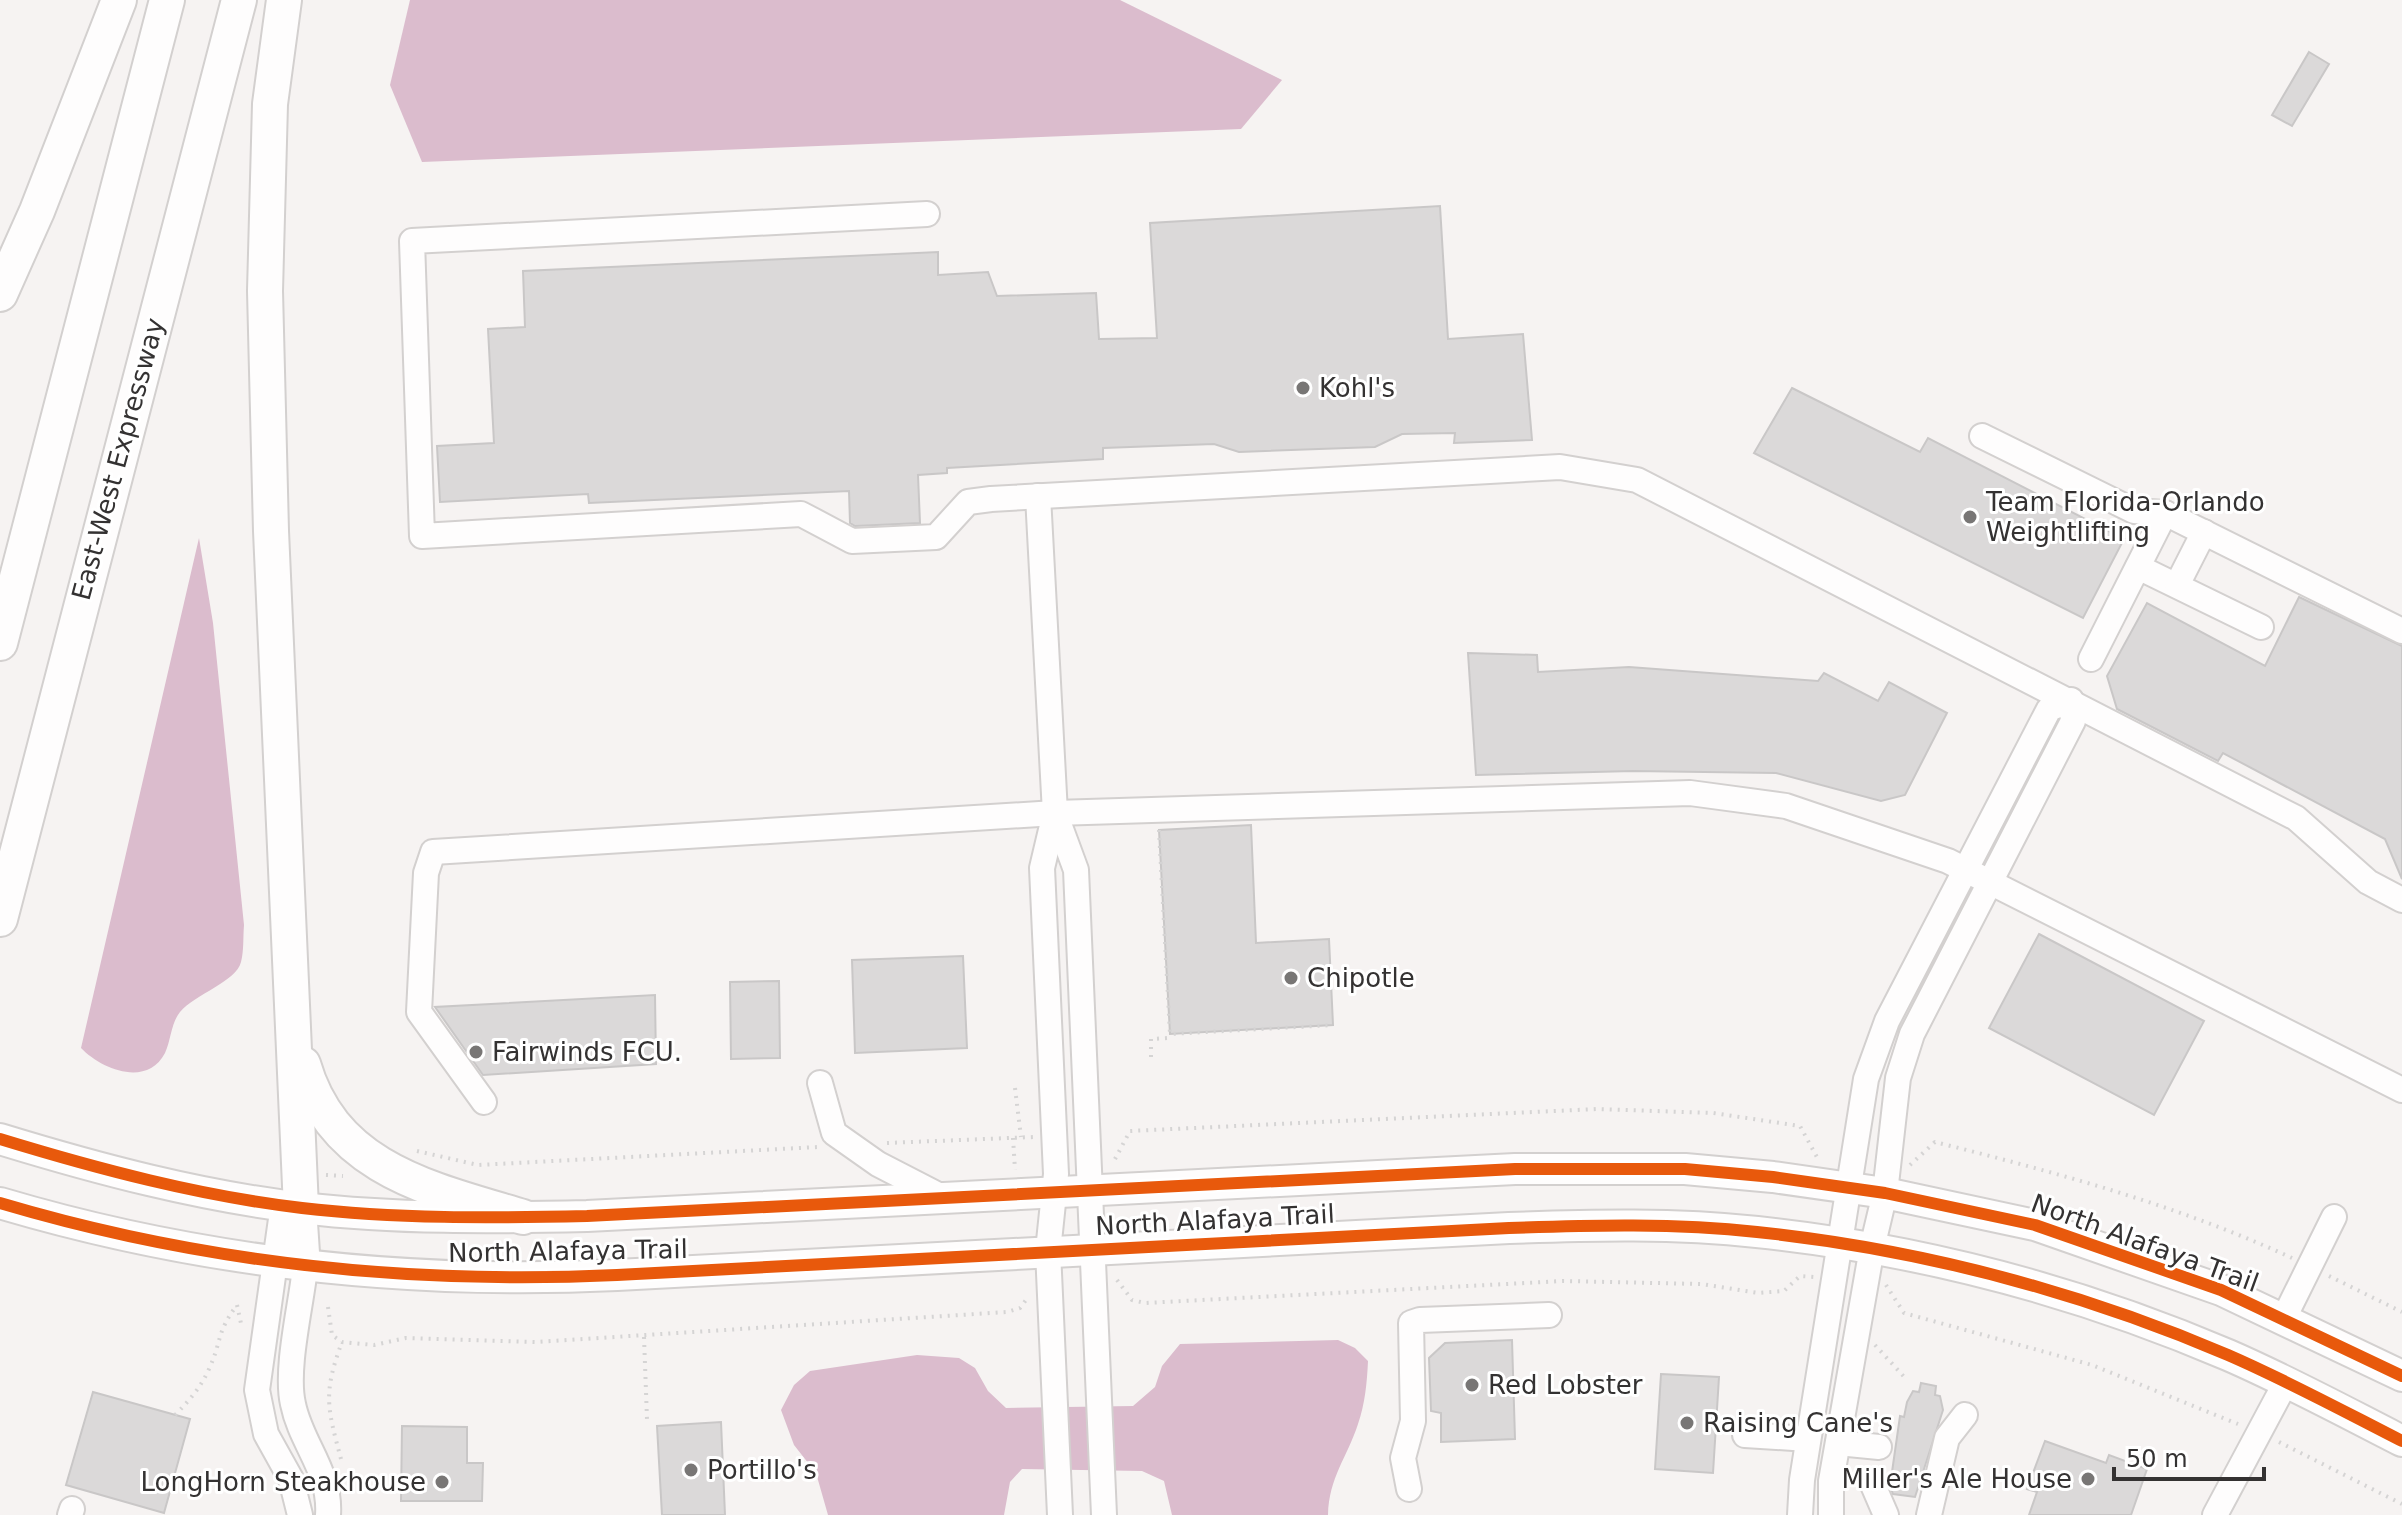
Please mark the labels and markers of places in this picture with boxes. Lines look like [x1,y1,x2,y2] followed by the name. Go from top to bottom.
[1319,373,1395,403] place label: Kohl's
[1294,379,1312,397] marker: Kohl's
[1985,487,2265,547] place label: Team Florida-Orlando Weightlifting
[1961,508,1979,526] marker: Team Florida-Orlando Weightlifting
[1307,963,1415,993] place label: Chipotle
[1282,969,1300,987] marker: Chipotle
[492,1037,682,1067] place label: Fairwinds FCU.
[467,1043,485,1061] marker: Fairwinds FCU.
[1488,1370,1643,1400] place label: Red Lobster
[1463,1376,1481,1394] marker: Red Lobster
[1703,1408,1893,1438] place label: Raising Cane's
[1678,1414,1696,1432] marker: Raising Cane's
[707,1455,817,1485] place label: Portillo's
[682,1461,700,1479] marker: Portillo's
[1842,1464,2072,1494] place label: Miller's Ale House
[141,1467,426,1497] place label: LongHorn Steakhouse
[2079,1470,2097,1488] marker: Miller's Ale House
[433,1473,451,1491] marker: LongHorn Steakhouse

